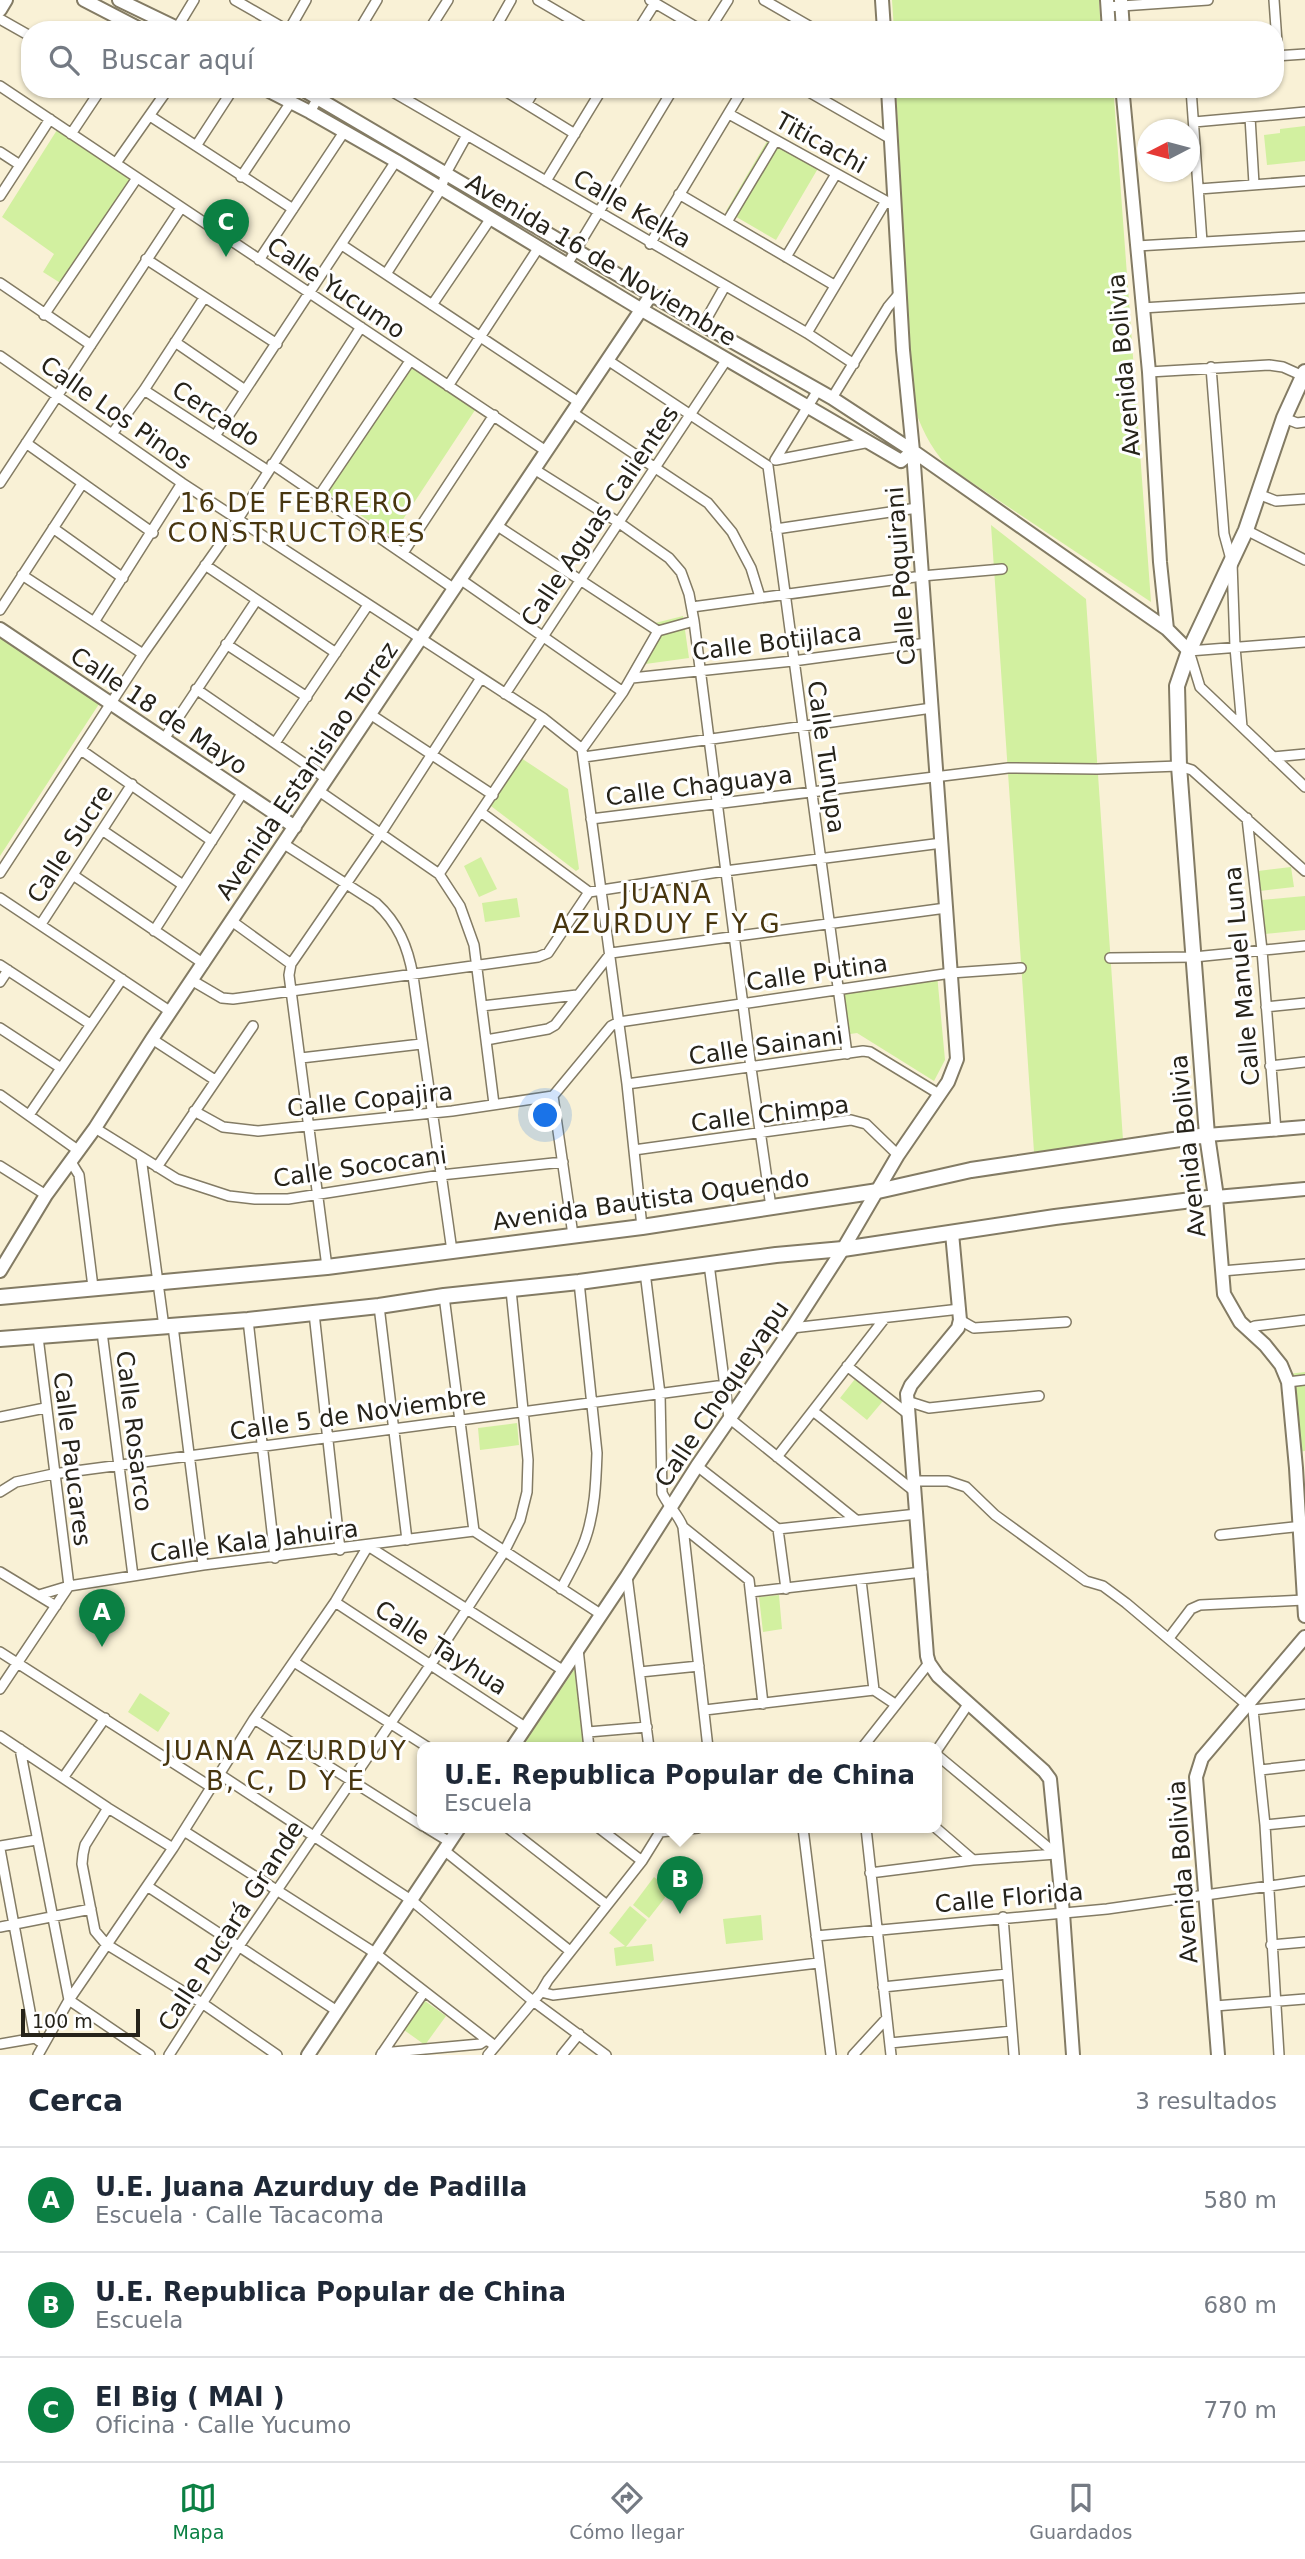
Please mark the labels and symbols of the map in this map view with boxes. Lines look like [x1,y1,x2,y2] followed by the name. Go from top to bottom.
[770,106,871,179] street label: Titicachi
[1137,119,1200,182] north arrow
[568,164,696,254] street label: Calle Kelka
[461,168,741,352] street label: Avenida 16 de Noviembre
[203,199,249,257] pin: C
[262,231,410,345] street label: Calle Yucumo
[1102,272,1146,458] street label: Avenida Bolivia
[35,350,197,476] street label: Calle Los Pinos
[167,375,265,453] street label: Cercado
[516,400,684,632] street label: Calle Aguas Calientes
[881,486,921,666] street label: Calle Poquirani
[167,488,427,548] district label: 16 DE FEBRERO CONSTRUCTORES
[691,618,863,666] street label: Calle Botijlaca
[210,637,404,905] street label: Avenida Estanislao Torrez
[65,641,253,781] street label: Calle 18 de Mayo
[801,679,851,835] street label: Calle Tunupa
[604,761,794,811] street label: Calle Chaguaya
[22,780,118,908] street label: Calle Sucre
[1218,865,1266,1087] street label: Calle Manuel Luna
[552,879,782,939] district label: JUANA AZURDUY F Y G
[745,949,889,997] street label: Calle Putina
[687,1021,845,1071] street label: Calle Sainani
[1164,1053,1212,1239] street label: Avenida Bolivia
[286,1077,454,1123] street label: Calle Copajira
[689,1090,851,1138] street label: Calle Chimpa
[528,1098,562,1132] your location
[272,1141,448,1193] street label: Calle Sococani
[491,1164,811,1236] street label: Avenida Bautista Oquendo
[649,1296,795,1492] street label: Calle Choqueyapu
[110,1349,158,1513] street label: Calle Rosarco
[47,1370,97,1548] street label: Calle Paucares
[228,1382,488,1446] street label: Calle 5 de Noviembre
[148,1514,360,1568] street label: Calle Kala Jahuira
[79,1589,125,1647] pin: A
[370,1595,512,1701] street label: Calle Tayhua
[162,1736,408,1796] district label: JUANA AZURDUY B, C, D Y E
[1163,1779,1203,1965] street label: Avenida Bolivia
[153,1816,309,2036] street label: Calle Pucará Grande
[657,1856,703,1914] pin: B
[934,1878,1084,1918] street label: Calle Florida
[21,2006,140,2038] scale bar

